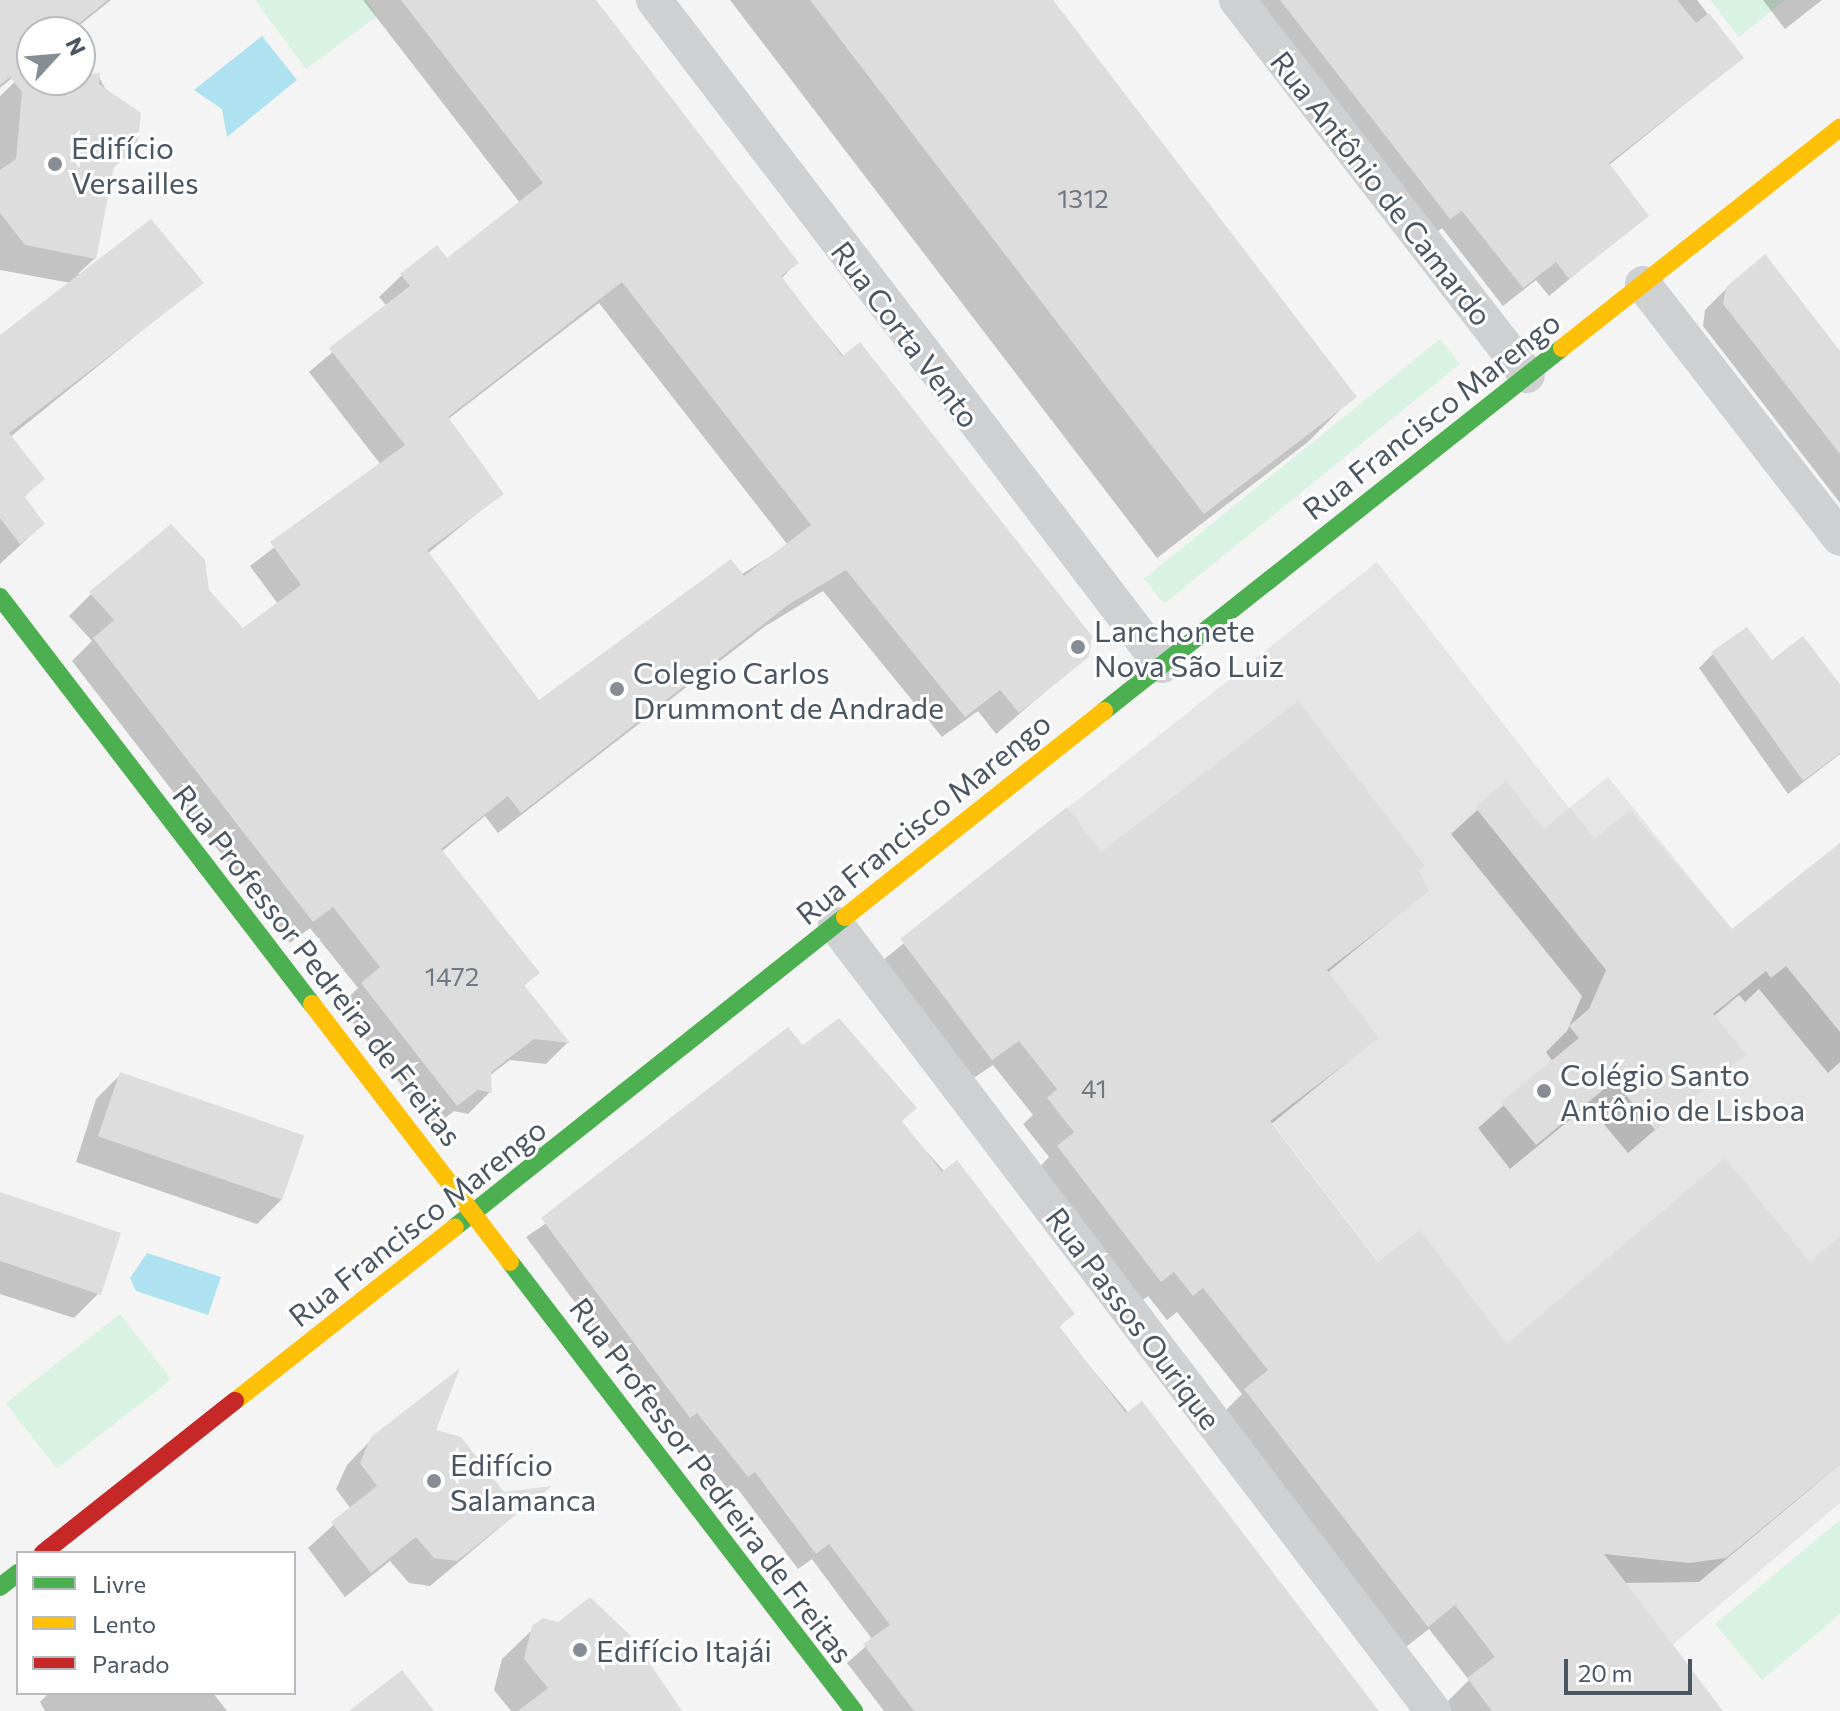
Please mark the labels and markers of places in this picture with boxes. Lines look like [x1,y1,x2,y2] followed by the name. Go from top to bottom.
[71,129,199,200] place label: Edifício Versailles
[46,155,64,173] marker: Edifício Versailles
[1094,612,1284,682] place label: Lanchonete Nova São Luiz
[1069,638,1087,656] marker: Lanchonete Nova São Luiz
[633,654,944,724] place label: Colegio Carlos Drummont de Andrade
[608,680,626,698] marker: Colegio Carlos Drummont de Andrade
[1560,1056,1805,1126] place label: Colégio Santo Antônio de Lisboa
[1535,1082,1553,1100] marker: Colégio Santo Antônio de Lisboa
[450,1446,596,1516] place label: Edifício Salamanca
[425,1472,443,1490] marker: Edifício Salamanca
[596,1632,772,1668] place label: Edifício Itajái
[571,1641,589,1659] marker: Edifício Itajái

